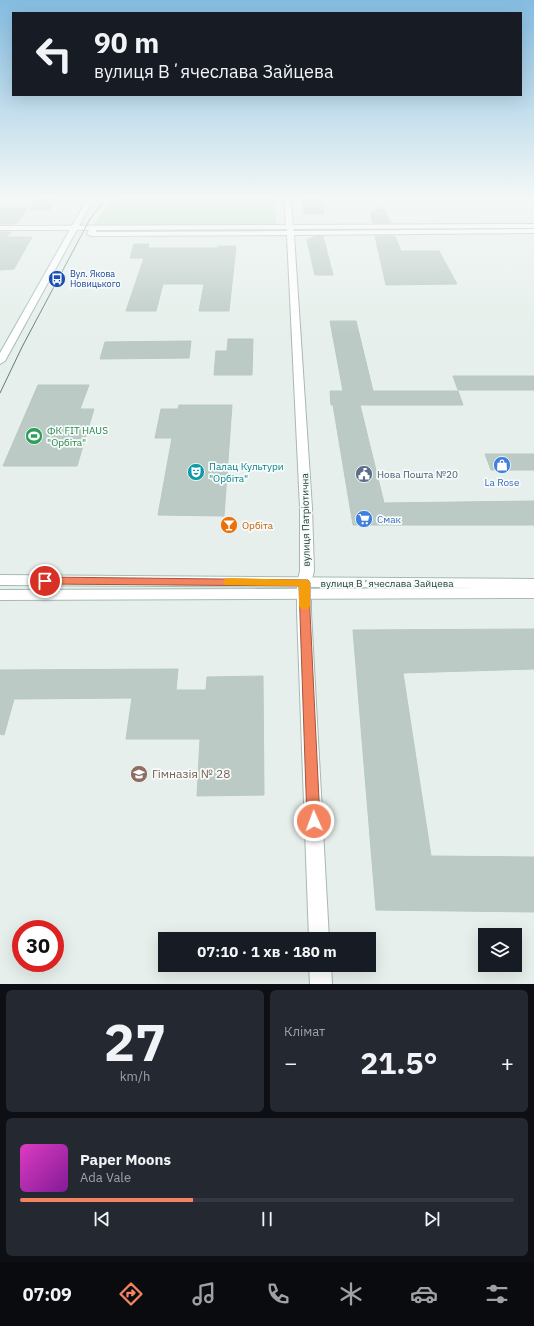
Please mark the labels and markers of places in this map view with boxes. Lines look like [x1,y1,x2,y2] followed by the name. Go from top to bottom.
[70,268,120,289] place label: Вул. Якова Новицького
[47,269,67,289] bus stop icon: Вул. Якова Новицького
[47,424,108,449] place label: ФК FIT HAUS "Орбіта"
[24,426,44,446] sports icon: ФК FIT HAUS "Орбіта"
[492,455,512,475] shop icon: La Rose
[209,460,284,485] place label: Палац Культури "Орбіта"
[186,462,206,482] theatre icon: Палац Культури "Орбіта"
[354,464,374,484] public building icon: Нова Пошта №20
[377,468,458,481] place label: Нова Пошта №20
[485,476,520,489] place label: La Rose
[354,509,374,529] supermarket icon: Смак
[377,513,402,526] place label: Смак
[219,515,239,535] bar icon: Орбіта
[242,519,274,532] place label: Орбіта
[28,564,62,598] pin
[129,764,149,784] school or university icon: Гімназія № 28
[152,766,230,781] place label: Гімназія № 28

